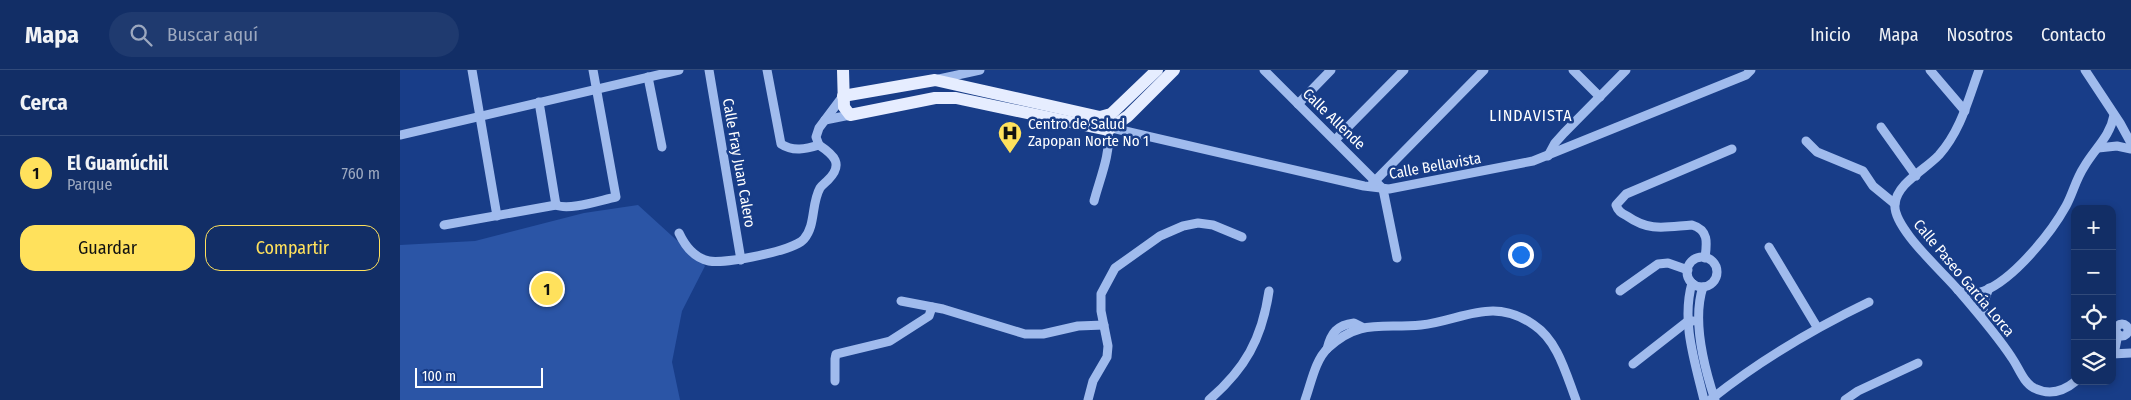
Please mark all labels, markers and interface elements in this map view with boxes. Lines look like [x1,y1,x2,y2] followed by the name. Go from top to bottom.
[109,12,459,57] search box
[25,21,79,49] text: Mapa
[127,21,155,49] icon: search
[167,23,258,46] text: Buscar aquí
[1810,24,1851,46] text: Inicio
[1879,24,1919,46] text: Mapa
[1947,24,2013,46] text: Nosotros
[2041,24,2106,46] text: Contacto
[1299,85,1369,153] street label: Calle Allende
[20,90,68,116] text: Cerca
[719,97,759,229] street label: Calle Fray Juan Calero
[1489,106,1573,125] district label: LINDAVISTA
[1028,115,1149,150] place label: Centro de Salud Zapopan Norte No 1
[997,120,1023,154] hospital icon: Centro de Salud Zapopan Norte No 1
[1388,149,1482,183] street label: Calle Bellavista
[67,152,168,175] text: El Guamúchil
[33,164,39,183] text: 1
[342,164,380,183] text: 760 m
[67,175,112,194] text: Parque
[2071,205,2116,385] map controls
[2071,205,2116,250] button: +
[1910,216,2018,340] street label: Calle Paseo García Lorca
[20,225,195,271] button: Guardar
[205,225,380,271] button: Compartir
[1508,242,1534,268] your location
[2071,250,2116,295] button: −
[531,270,563,308] pin: 1
[2071,295,2116,340] button: locate
[2071,340,2116,385] button: layers
[415,365,542,388] scale bar
[422,368,456,385] text: 100 m

